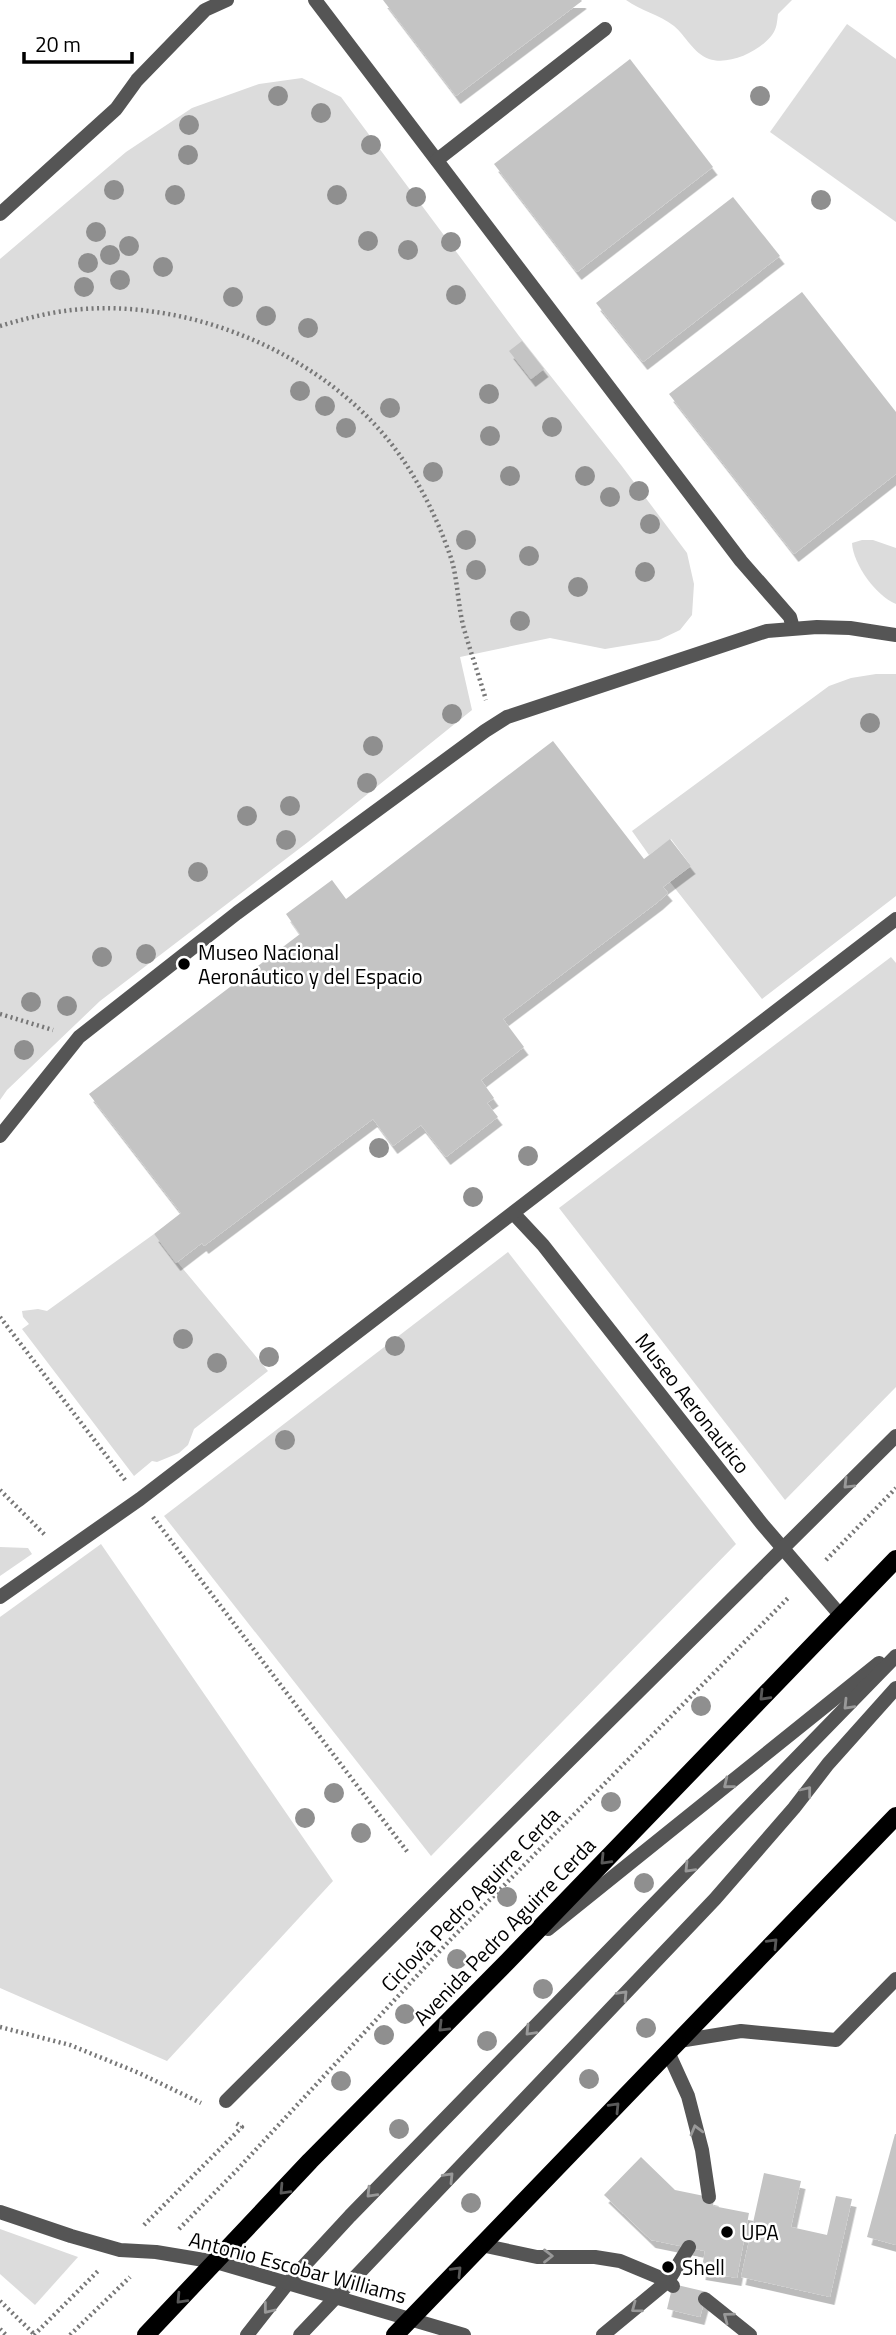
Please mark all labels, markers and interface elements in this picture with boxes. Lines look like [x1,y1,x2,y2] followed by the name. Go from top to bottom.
[24,21,133,65] scale bar
[35,28,81,60] text: 20 m
[198,936,423,992] place label: Museo Nacional Aeronáutico y del Espacio
[176,956,192,972] marker: Museo Nacional Aeronáutico y del Espacio
[628,1326,758,1480] street label: Museo Aeronautico
[843,1476,856,1489] one-way arrow
[759,1688,772,1701] one-way arrow
[844,1697,857,1710] one-way arrow
[724,1776,737,1788] one-way arrow
[799,1786,811,1799] one-way arrow
[373,1799,567,1999] street label: Ciclovía Pedro Aguirre Cerda
[405,1829,603,2032] street label: Avenida Pedro Aguirre Cerda
[601,1852,614,1865] one-way arrow
[685,1860,698,1873] one-way arrow
[765,1939,778,1952] one-way arrow
[615,1990,628,2003] one-way arrow
[438,2019,451,2032] one-way arrow
[526,2022,539,2035] one-way arrow
[607,2102,620,2115] one-way arrow
[690,2124,704,2136] one-way arrow
[441,2172,454,2185] one-way arrow
[279,2182,292,2195] one-way arrow
[367,2185,380,2198] one-way arrow
[741,2216,779,2248] place label: UPA
[186,2223,410,2311] street label: Antonio Escobar Williams
[719,2224,735,2240] marker: UPA
[543,2249,554,2264] one-way arrow
[682,2251,725,2283] place label: Shell
[660,2259,676,2275] marker: Shell
[449,2266,462,2279] one-way arrow
[176,2291,189,2304] one-way arrow
[264,2300,276,2313] one-way arrow
[631,2300,644,2312] one-way arrow
[724,2312,736,2325] one-way arrow

